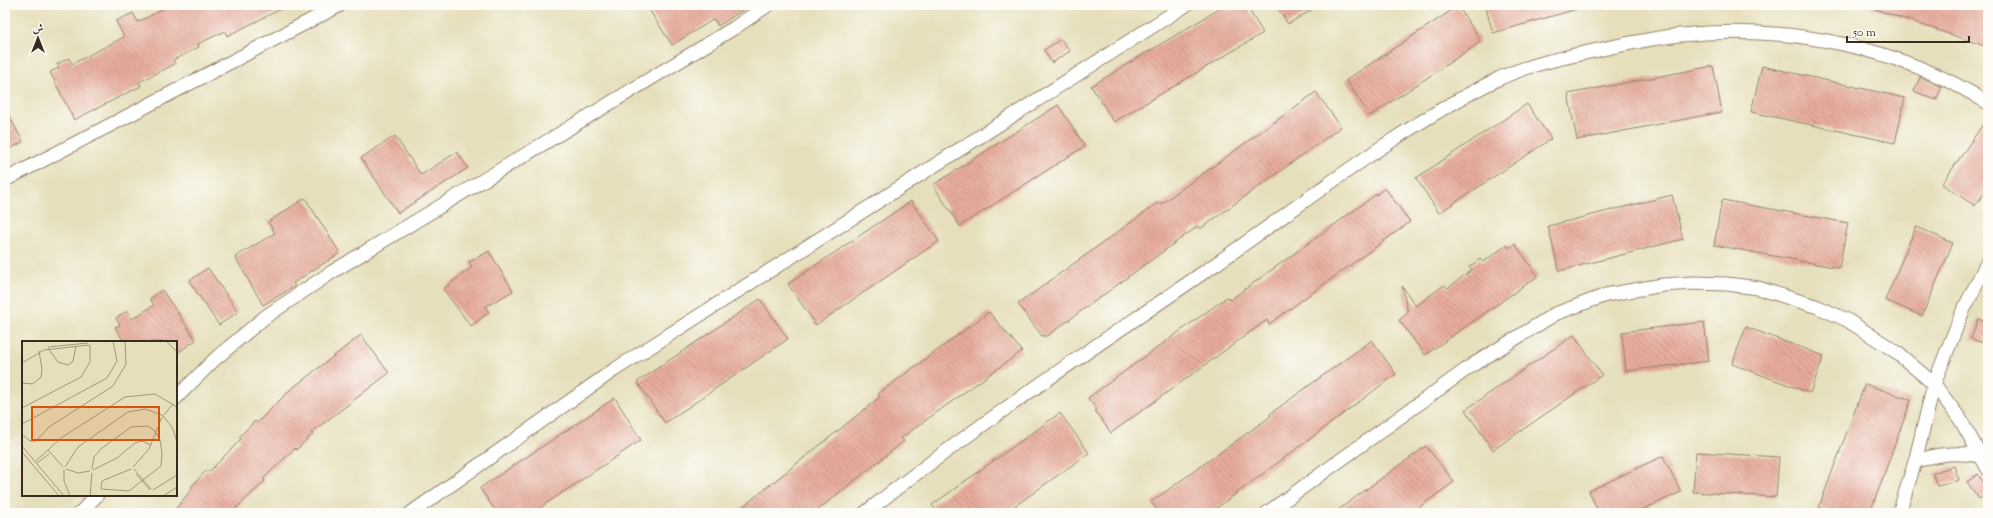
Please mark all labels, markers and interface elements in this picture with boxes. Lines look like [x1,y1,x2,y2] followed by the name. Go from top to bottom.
[18,18,58,58] north arrow
[1847,18,1969,44] scale bar
[33,21,44,37] text: ش
[1852,24,1876,42] text: 50 m
[22,341,177,496] inset map

